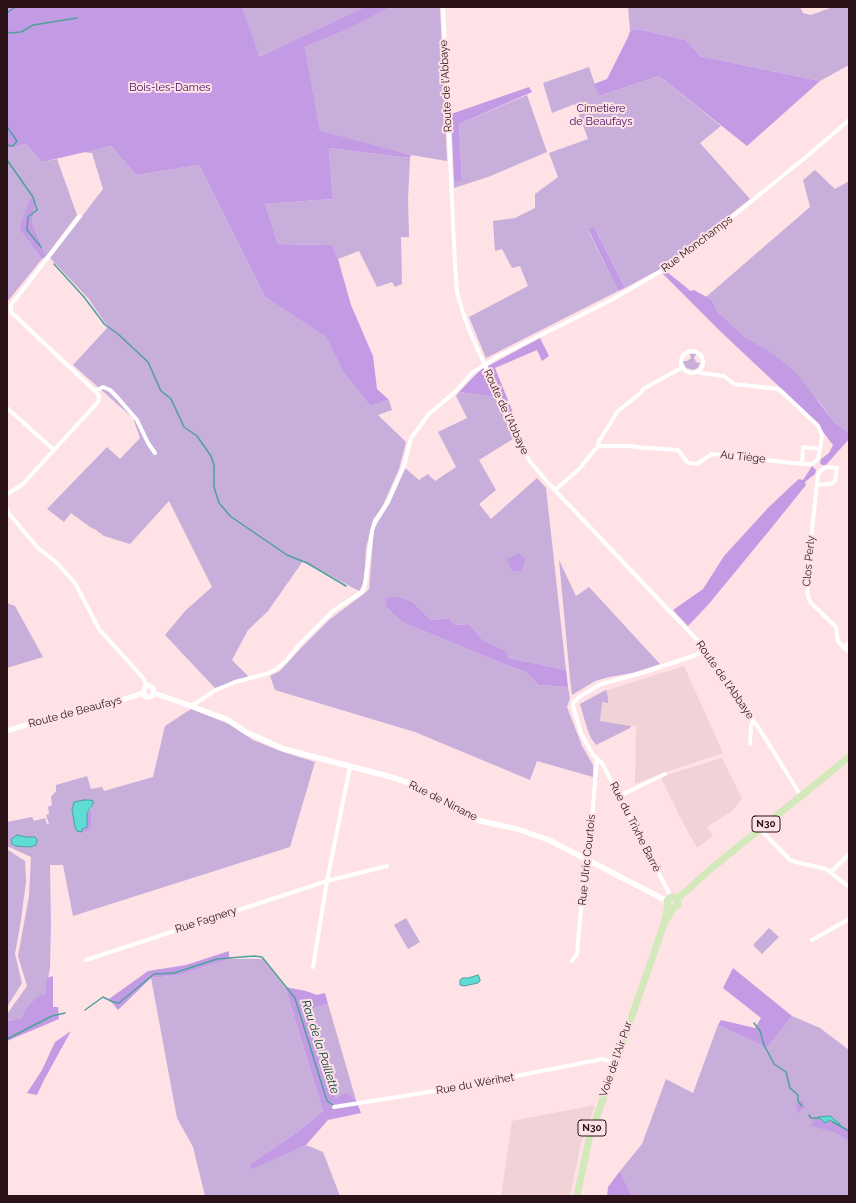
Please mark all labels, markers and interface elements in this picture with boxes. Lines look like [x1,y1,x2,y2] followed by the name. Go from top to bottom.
[437,40,455,132] street label: Route de l'Abbaye
[129,81,211,95] park label: Bois-les-Dames
[570,102,632,128] park label: Cimetière de Beaufays
[659,213,735,275] street label: Rue Monchamps
[481,367,531,457] street label: Route de l'Abbaye
[720,448,766,466] street label: Au Tiège
[800,535,818,587] street label: Clos Perly
[693,638,757,722] street label: Route de l'Abbaye
[27,693,123,731] street label: Route de Beaufays
[407,778,479,824] street label: Rue de Ninane
[607,780,663,874] street label: Rue du Trixhe Barré
[576,814,598,906] street label: Rue Ulric Courtois
[752,816,780,832] road number: N30
[173,904,239,936] street label: Rue Fagnery
[298,998,342,1096] water label: Rau de la Paillette
[597,1019,635,1099] street label: Voie de l'Air Pur
[435,1071,515,1097] street label: Rue du Wérihet
[578,1120,606,1136] road number: N30

